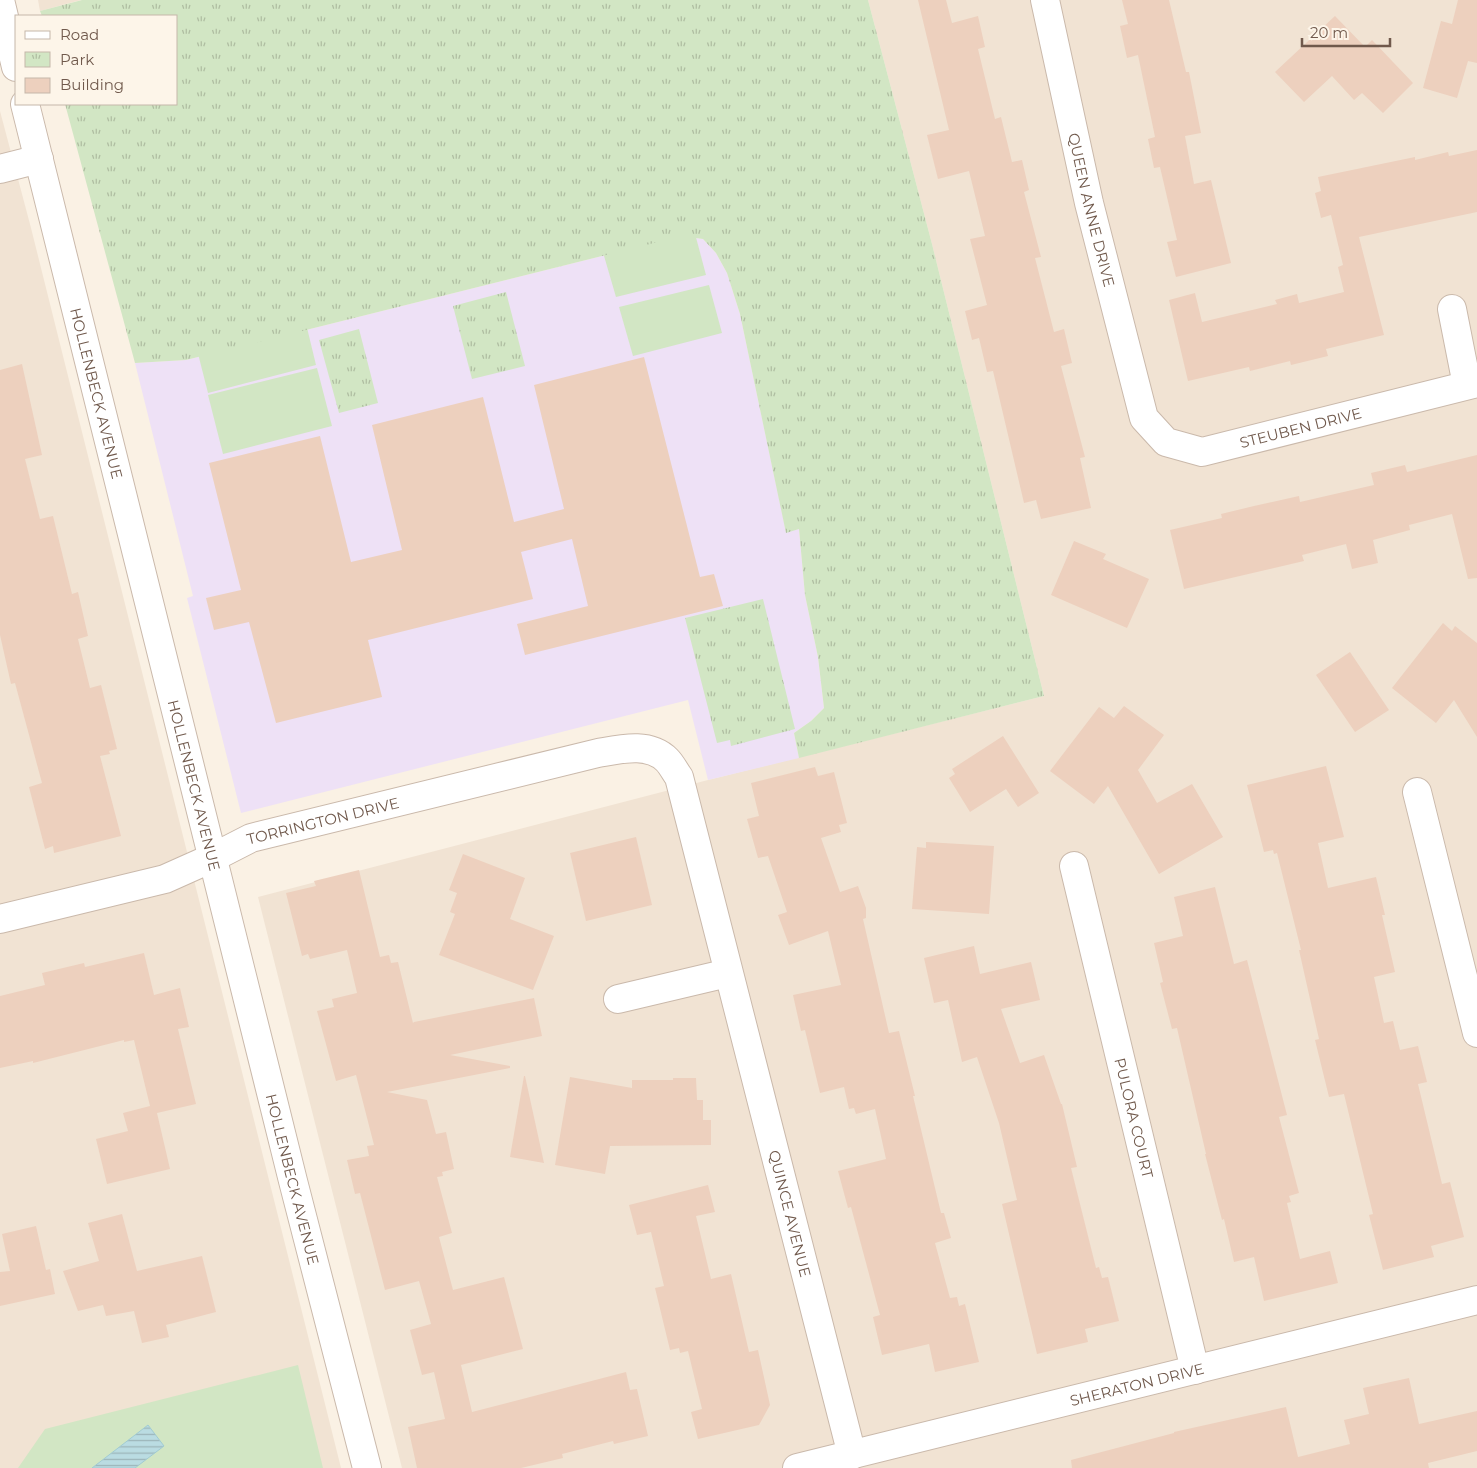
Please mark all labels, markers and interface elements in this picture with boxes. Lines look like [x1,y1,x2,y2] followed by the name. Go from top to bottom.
[15,15,178,105] legend
[1302,15,1390,47] scale bar
[1310,23,1348,42] text: 20 m
[60,25,99,44] text: Road
[60,50,94,69] text: Park
[60,75,124,94] text: Building
[1065,131,1120,289] street label: QUEEN ANNE DRIVE
[66,306,127,481] street label: HOLLENBECK AVENUE
[1237,403,1363,452] street label: STEUBEN DRIVE
[164,698,225,873] street label: HOLLENBECK AVENUE
[245,793,401,848] street label: TORRINGTON DRIVE
[1111,1056,1158,1180] street label: PULORA COURT
[262,1092,324,1267] street label: HOLLENBECK AVENUE
[765,1148,816,1279] street label: QUINCE AVENUE
[1068,1358,1206,1410] street label: SHERATON DRIVE

